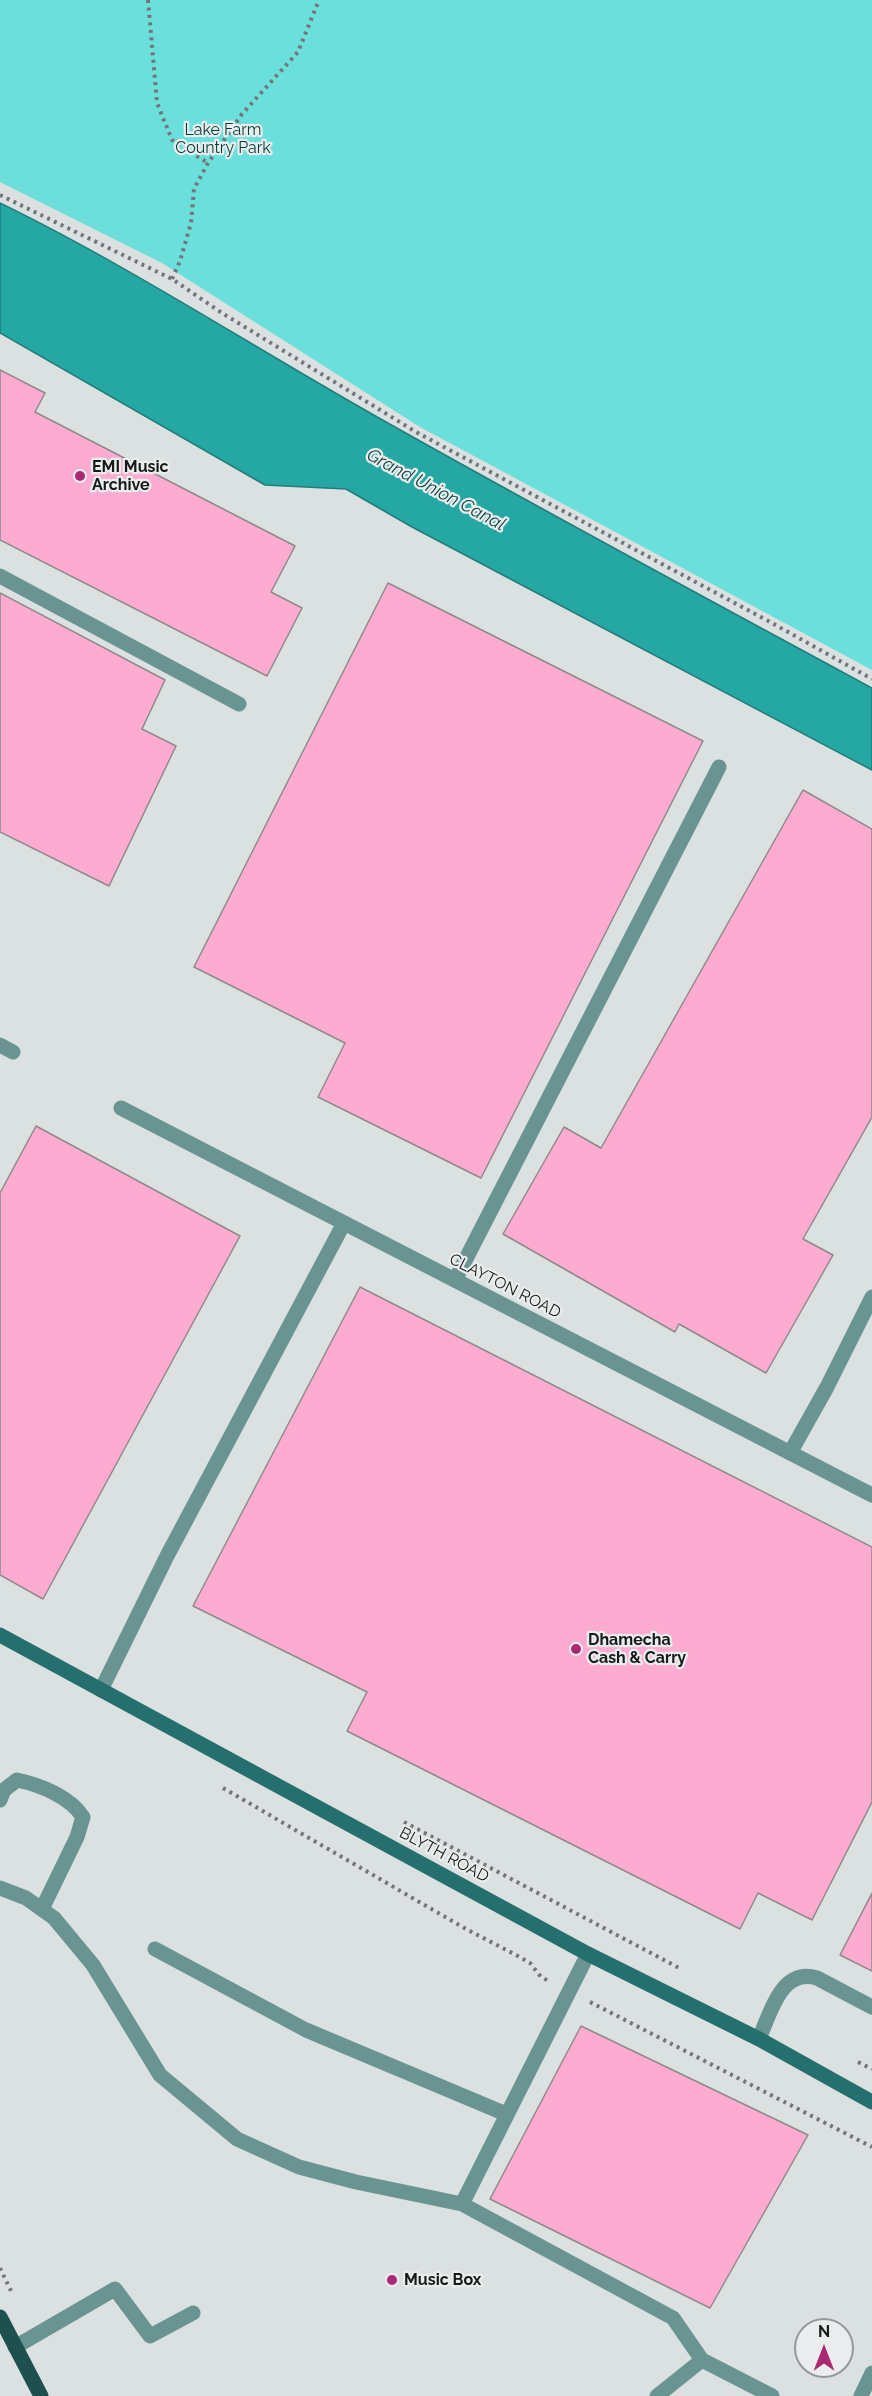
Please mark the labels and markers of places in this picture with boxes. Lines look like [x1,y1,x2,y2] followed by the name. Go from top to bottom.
[92,457,169,495] place label: EMI Music Archive
[73,469,87,483] marker: EMI Music Archive
[588,1630,686,1668] place label: Dhamecha Cash & Carry
[569,1642,583,1656] marker: Dhamecha Cash & Carry
[404,2270,481,2290] place label: Music Box
[385,2273,399,2287] marker: Music Box

